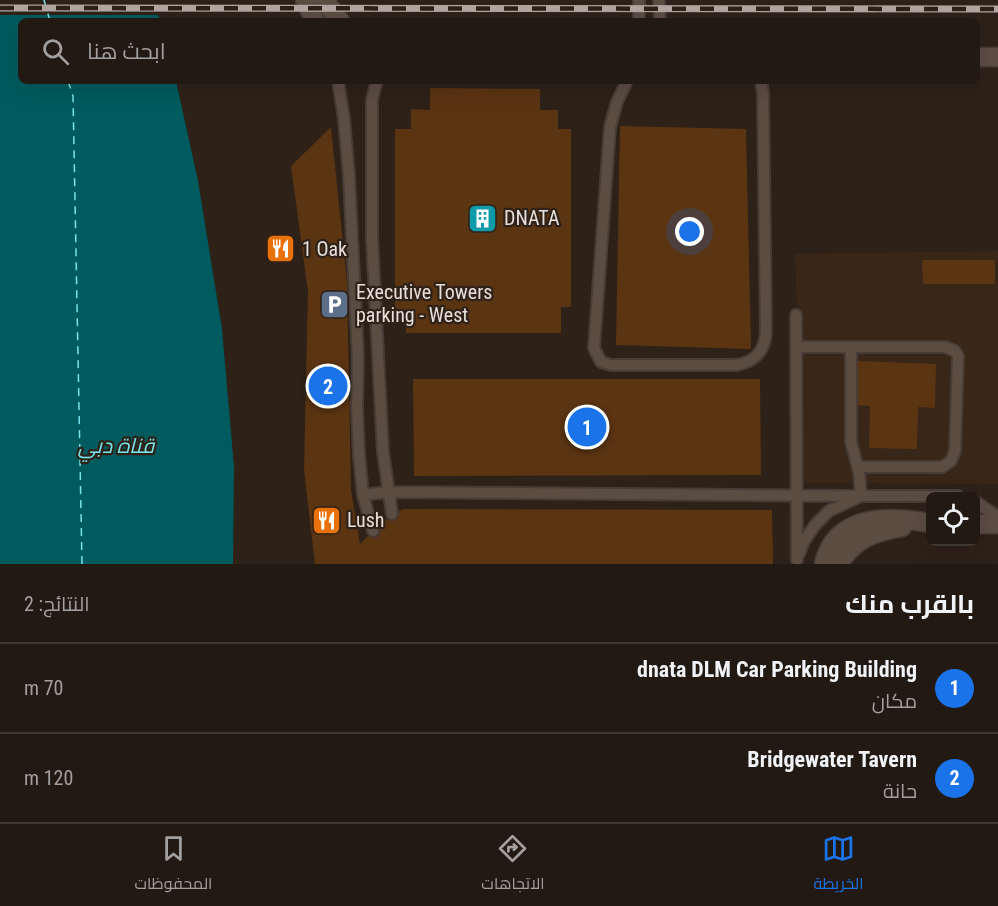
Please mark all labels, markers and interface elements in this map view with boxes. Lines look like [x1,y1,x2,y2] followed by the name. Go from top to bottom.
[18,18,980,84] search box
[39,35,72,68] icon: search
[87,39,166,64] text: ابحث هنا
[467,202,499,234] building icon: DNATA
[504,206,560,230] place label: DNATA
[675,217,704,246] your location
[265,233,297,265] restaurant icon: 1 Oak
[302,237,347,261] place label: 1 Oak
[356,280,492,327] place label: Executive Towers parking - West
[319,288,351,320] parking icon: Executive Towers parking - West
[308,364,348,408] pin: 2
[568,404,606,450] pin: 1
[78,434,155,463] water label: قناة دبي
[926,492,980,546] map controls
[926,492,980,546] button: locate
[310,504,342,536] restaurant icon: Lush
[347,508,385,532] place label: Lush
[845,589,974,619] text: بالقرب منك
[24,592,90,616] text: النتائج: 2
[637,657,917,682] text: dnata DLM Car Parking Building
[24,676,63,700] text: 70 m
[949,676,960,700] text: 1
[872,689,917,713] text: مكان
[747,747,917,772] text: Bridgewater Tavern
[24,766,73,790] text: 120 m
[949,766,960,790] text: 2
[883,779,917,803] text: حانة
[134,832,212,898] tab: المحفوظات
[481,832,545,898] tab: الاتجاهات
[814,832,864,898] tab: الخريطة

